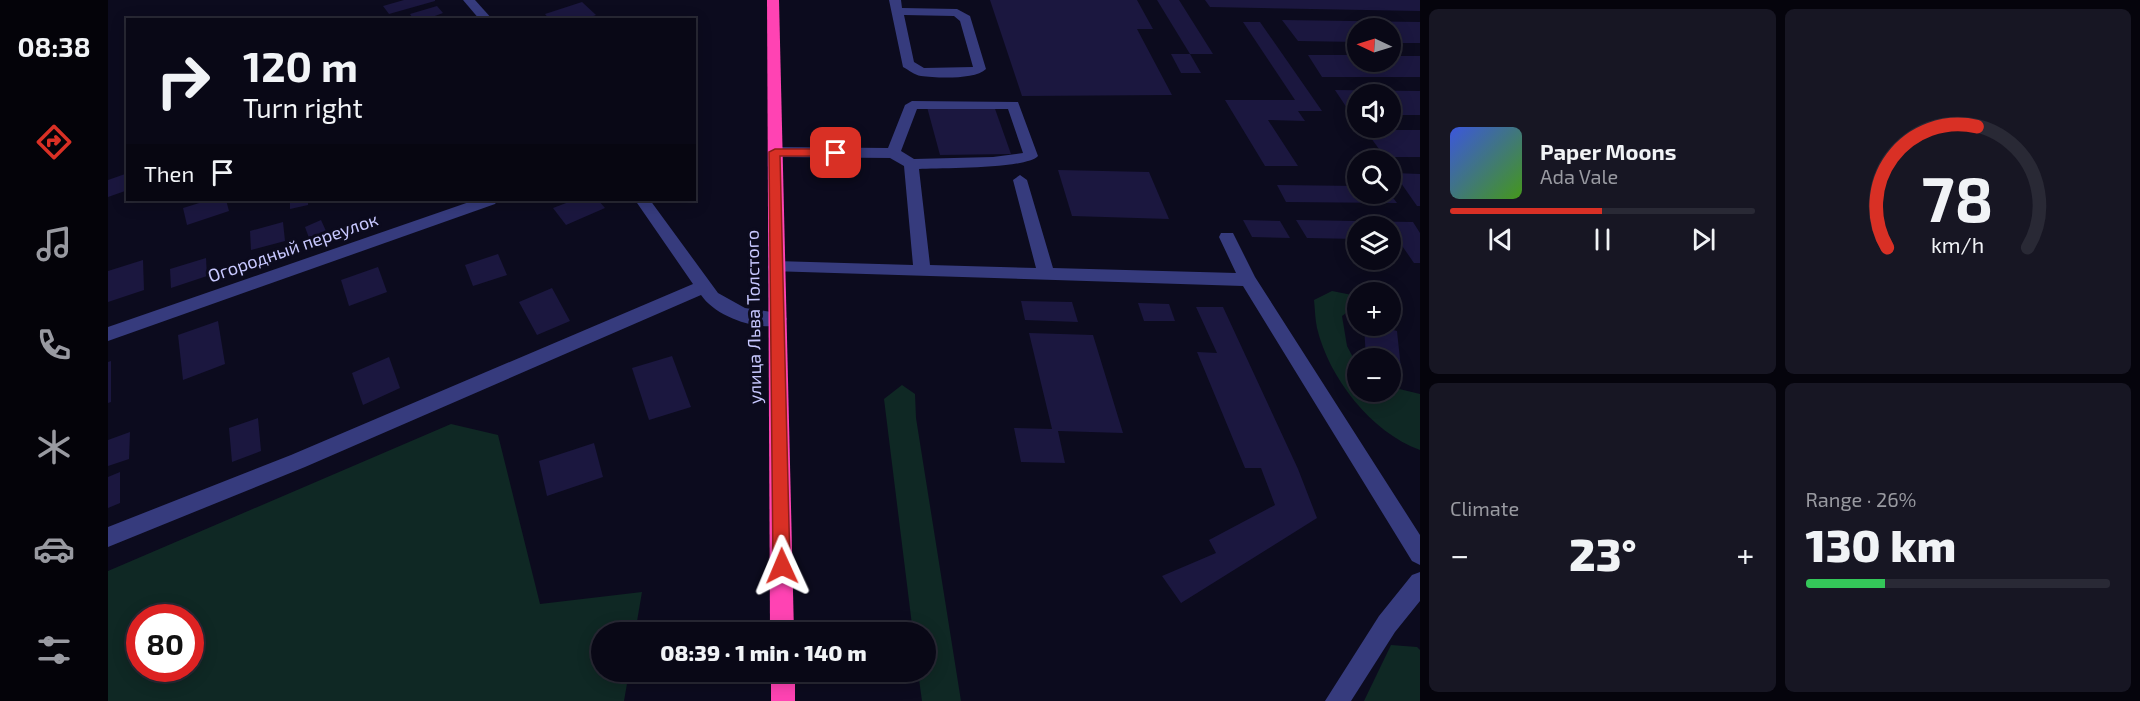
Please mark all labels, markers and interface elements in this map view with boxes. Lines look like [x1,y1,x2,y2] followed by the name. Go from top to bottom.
[1347,18,1401,72] north arrow
[1347,18,1401,402] map controls
[18,30,90,62] text: 08:38
[243,40,358,90] text: 120 m
[144,42,222,120] icon: right
[1347,84,1401,138] button: sound
[243,91,363,123] text: Turn right
[33,121,75,163] icon: directions
[810,127,861,178] pin
[819,136,852,169] icon: arrive
[1540,138,1676,164] text: Paper Moons
[1347,150,1401,204] button: search
[206,156,239,189] icon: arrive
[144,160,194,186] text: Then
[1922,161,1994,236] text: 78
[1540,164,1618,188] text: Ada Vale
[205,207,381,287] street label: Огородный переулок
[1347,216,1401,270] button: layers
[33,223,75,265] icon: music
[1484,223,1517,256] icon: previous
[1586,223,1619,256] icon: pause
[1687,223,1720,256] icon: next
[740,230,766,404] street label: улица Льва Толстого
[1931,233,1984,258] text: km/h
[1347,282,1401,336] button: +
[33,324,75,366] icon: phone
[1347,348,1401,402] button: −
[33,426,75,468] icon: climate
[1806,487,1916,511] text: Range · 26%
[1450,496,1519,520] text: Climate
[1806,517,1956,571] text: 130 km
[1569,526,1637,580] text: 23°
[33,528,75,570] icon: car
[750,534,814,598] position arrow
[1450,534,1469,574] text: −
[1736,534,1754,574] text: +
[126,604,204,682] speed limit sign: 80
[33,629,75,671] icon: filters
[660,639,867,665] text: 08:39 · 1 min · 140 m

